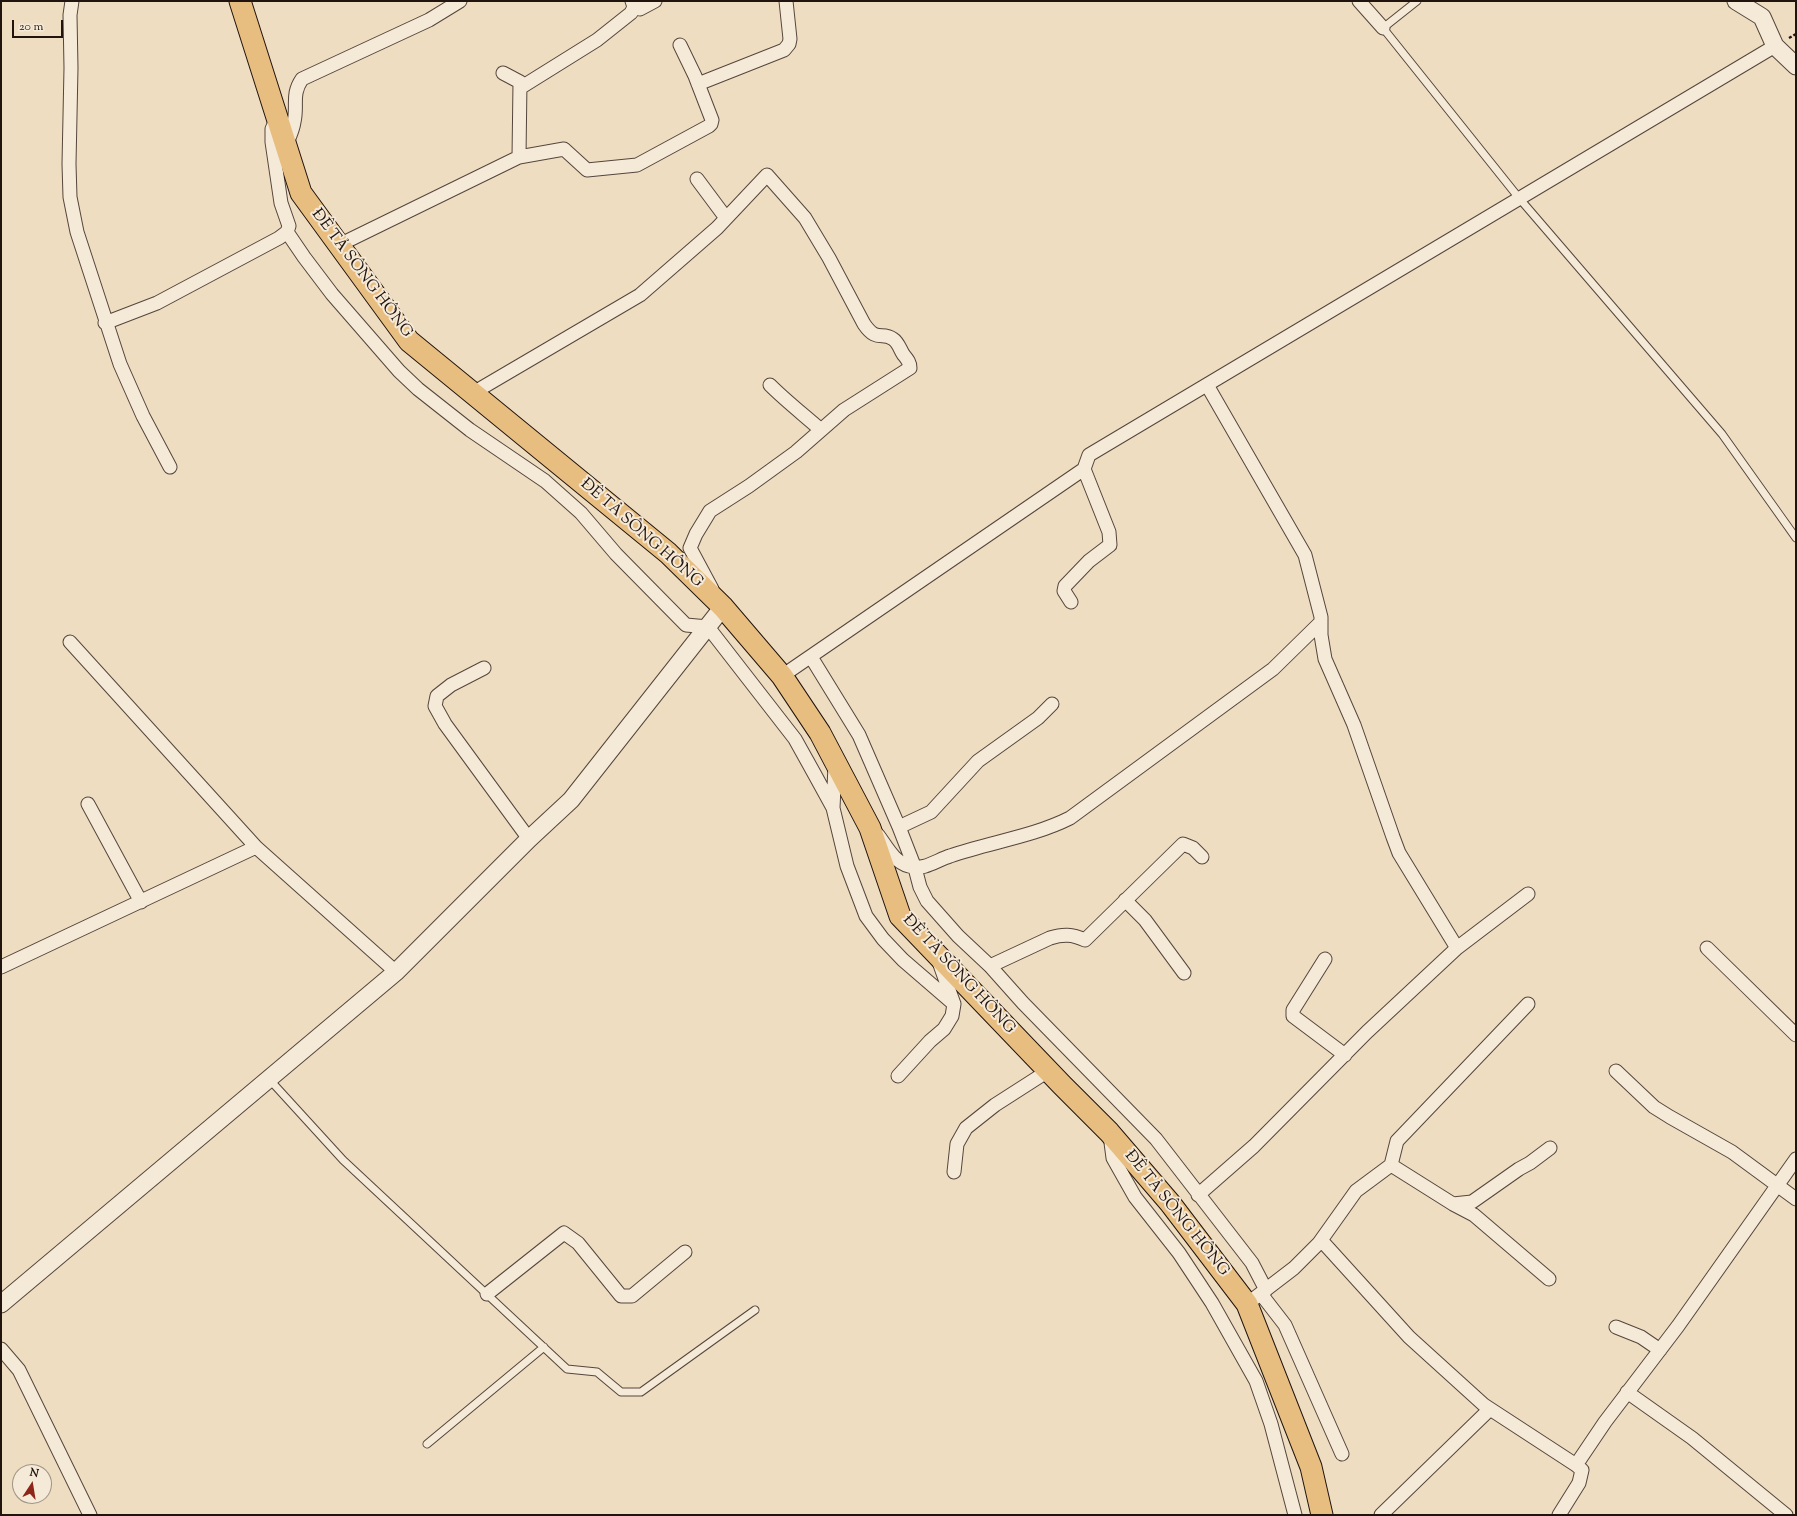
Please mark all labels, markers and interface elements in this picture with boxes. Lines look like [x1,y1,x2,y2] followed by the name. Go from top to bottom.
[14,12,65,38] scale bar
[19,18,43,36] text: 20 m
[306,206,416,342] street label: ĐÊ TẢ SÔNG HỒNG
[576,475,706,593] street label: ĐÊ TẢ SÔNG HỒNG
[898,911,1018,1039] street label: ĐÊ TẢ SÔNG HỒNG
[1119,1147,1233,1281] street label: ĐÊ TẢ SÔNG HỒNG
[12,1464,52,1504] north arrow
[28,1465,40,1482] text: N

